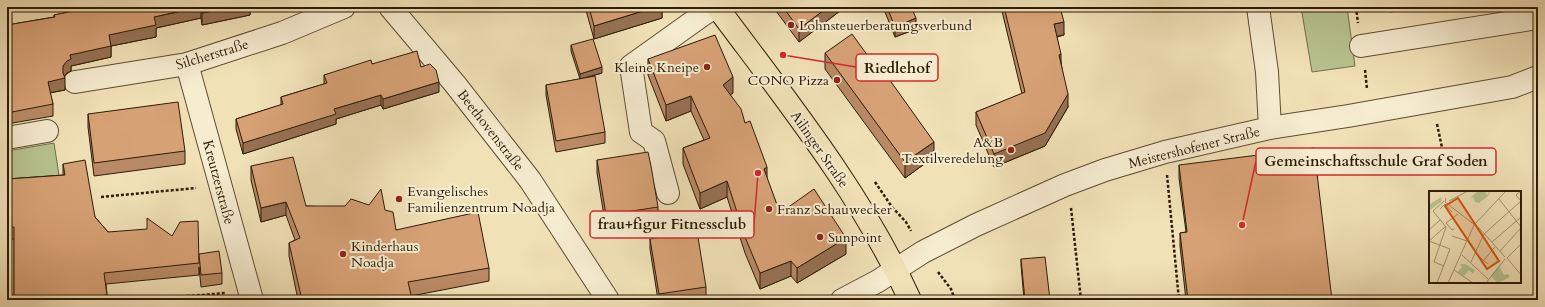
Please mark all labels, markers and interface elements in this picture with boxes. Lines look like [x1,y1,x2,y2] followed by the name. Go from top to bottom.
[799,16,973,35] place label: Lohnsteuerberatungsverbund
[786,20,796,30] marker: Lohnsteuerberatungsverbund
[173,34,251,75] street label: Silcherstraße
[856,54,938,81] callout: Riedlehof
[614,58,699,77] place label: Kleine Kneipe
[864,58,933,78] text: Riedlehof
[702,62,712,72] marker: Kleine Kneipe
[748,71,829,90] place label: CONO Pizza
[832,75,842,85] marker: CONO Pizza
[453,86,528,175] street label: Beethovenstraße
[786,107,853,191] street label: Ailinger Straße
[1126,122,1262,173] street label: Meistershofener Straße
[902,133,1003,168] place label: A&B Textilveredelung
[198,138,239,226] street label: Kreutzerstraße
[1006,145,1016,155] marker: A&B Textilveredelung
[1256,148,1496,175] callout: Gemeinschaftsschule Graf Soden
[1264,151,1488,171] text: Gemeinschaftsschule Graf Soden
[407,182,555,217] place label: Evangelisches Familienzentrum Noadja
[1429,191,1521,283] inset map
[394,194,404,204] marker: Evangelisches Familienzentrum Noadja
[777,200,893,219] place label: Franz Schauwecker
[764,204,774,214] marker: Franz Schauwecker
[590,211,754,238] callout: frau+figur Fitnessclub
[598,214,746,234] text: frau+figur Fitnessclub
[828,228,883,247] place label: Sunpoint
[815,232,825,242] marker: Sunpoint
[351,237,419,272] place label: Kinderhaus Noadja
[338,249,348,259] marker: Kinderhaus Noadja

